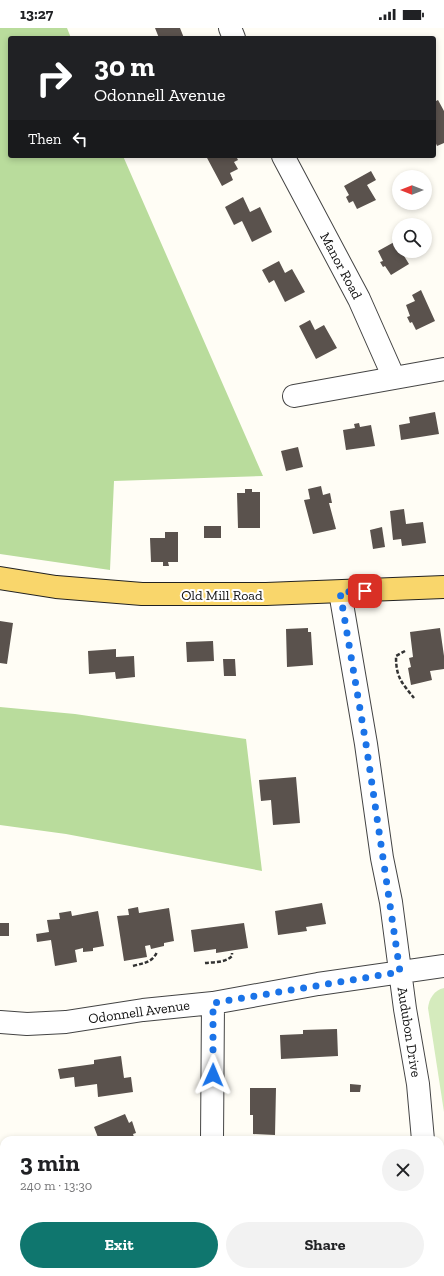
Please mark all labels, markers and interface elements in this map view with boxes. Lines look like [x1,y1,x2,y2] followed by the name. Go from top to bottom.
[20,5,53,23] text: 13:27
[94,50,155,83] text: 30 m
[28,52,80,104] icon: right
[94,84,225,106] text: Odonnell Avenue
[69,128,91,150] icon: left
[28,130,61,148] text: Then
[392,170,432,210] north arrow
[392,170,432,258] map controls
[392,218,432,258] button: search
[316,230,366,303] street label: Manor Road
[348,574,382,608] pin
[354,580,376,602] icon: arrive
[181,587,263,604] street label: Old Mill Road
[393,986,425,1079] street label: Audubon Drive
[87,996,191,1028] street label: Odonnell Avenue
[192,1054,234,1096] position arrow
[20,1148,80,1177] text: 3 min
[382,1149,424,1191] button: close
[20,1178,92,1193] text: 240 m · 13:30
[20,1222,218,1268] button: Exit
[226,1222,424,1268] button: Share

